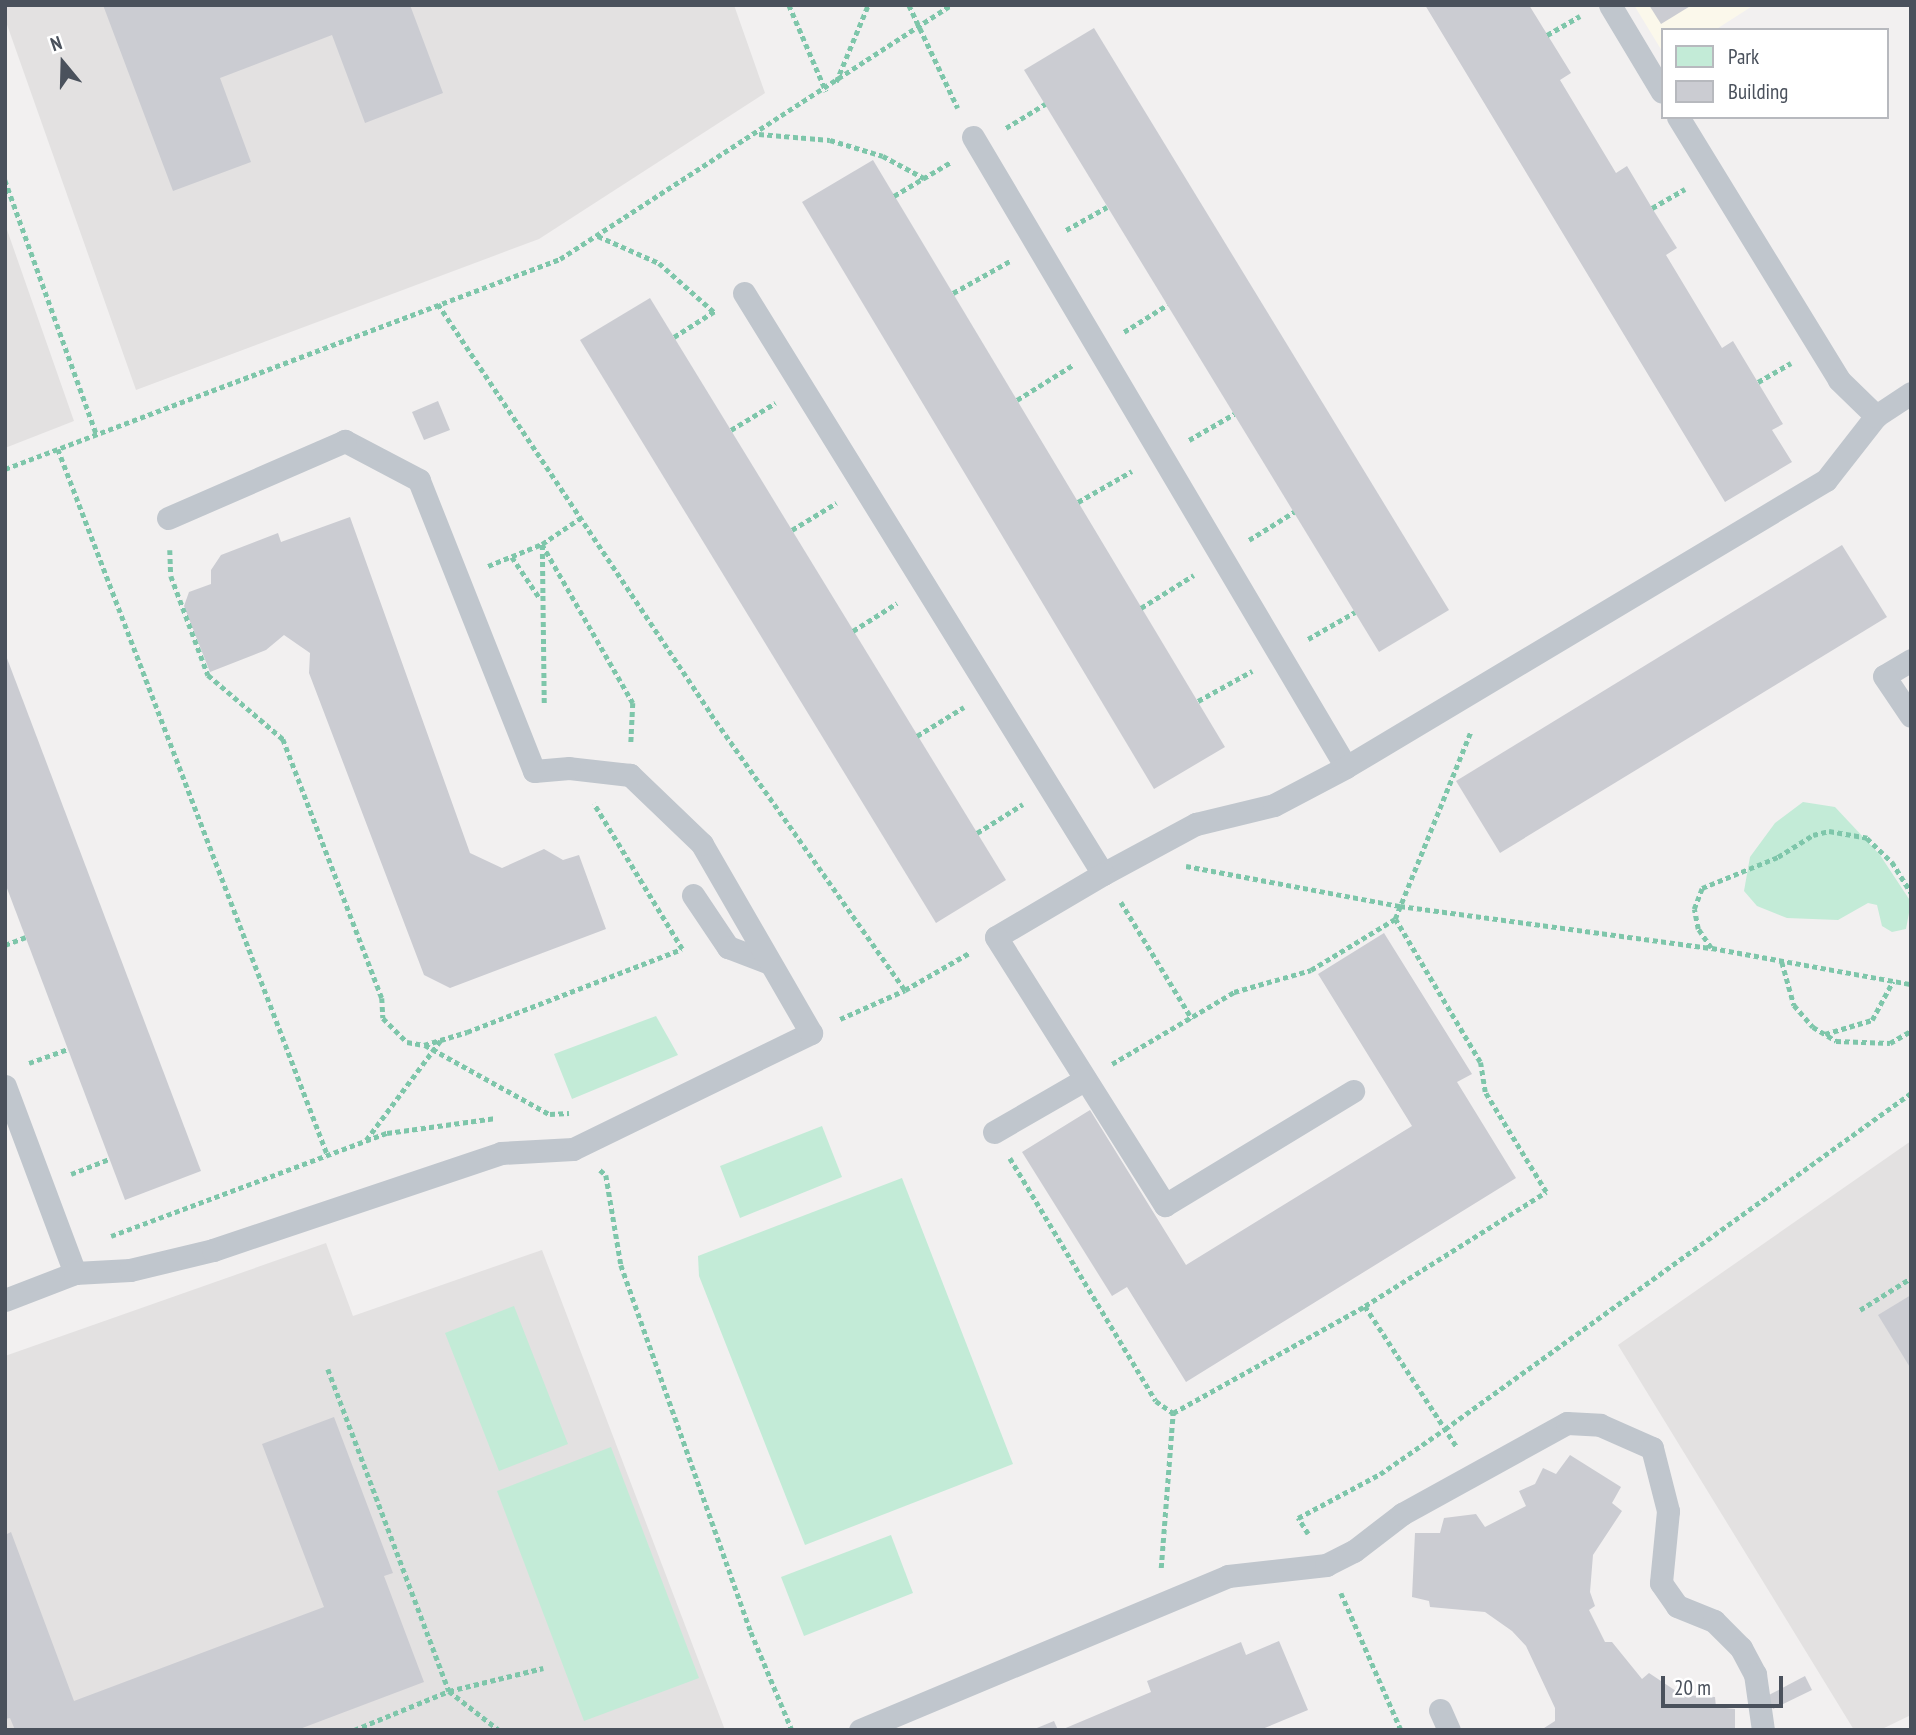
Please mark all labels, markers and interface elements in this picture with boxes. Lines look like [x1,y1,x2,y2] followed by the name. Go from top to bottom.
[28,28,98,98] north arrow
[1660,28,1888,119] legend
[47,30,65,56] text: N
[1728,43,1759,70] text: Park
[1728,78,1788,105] text: Building
[1664,1662,1786,1706] scale bar
[1674,1674,1711,1701] text: 20 m

